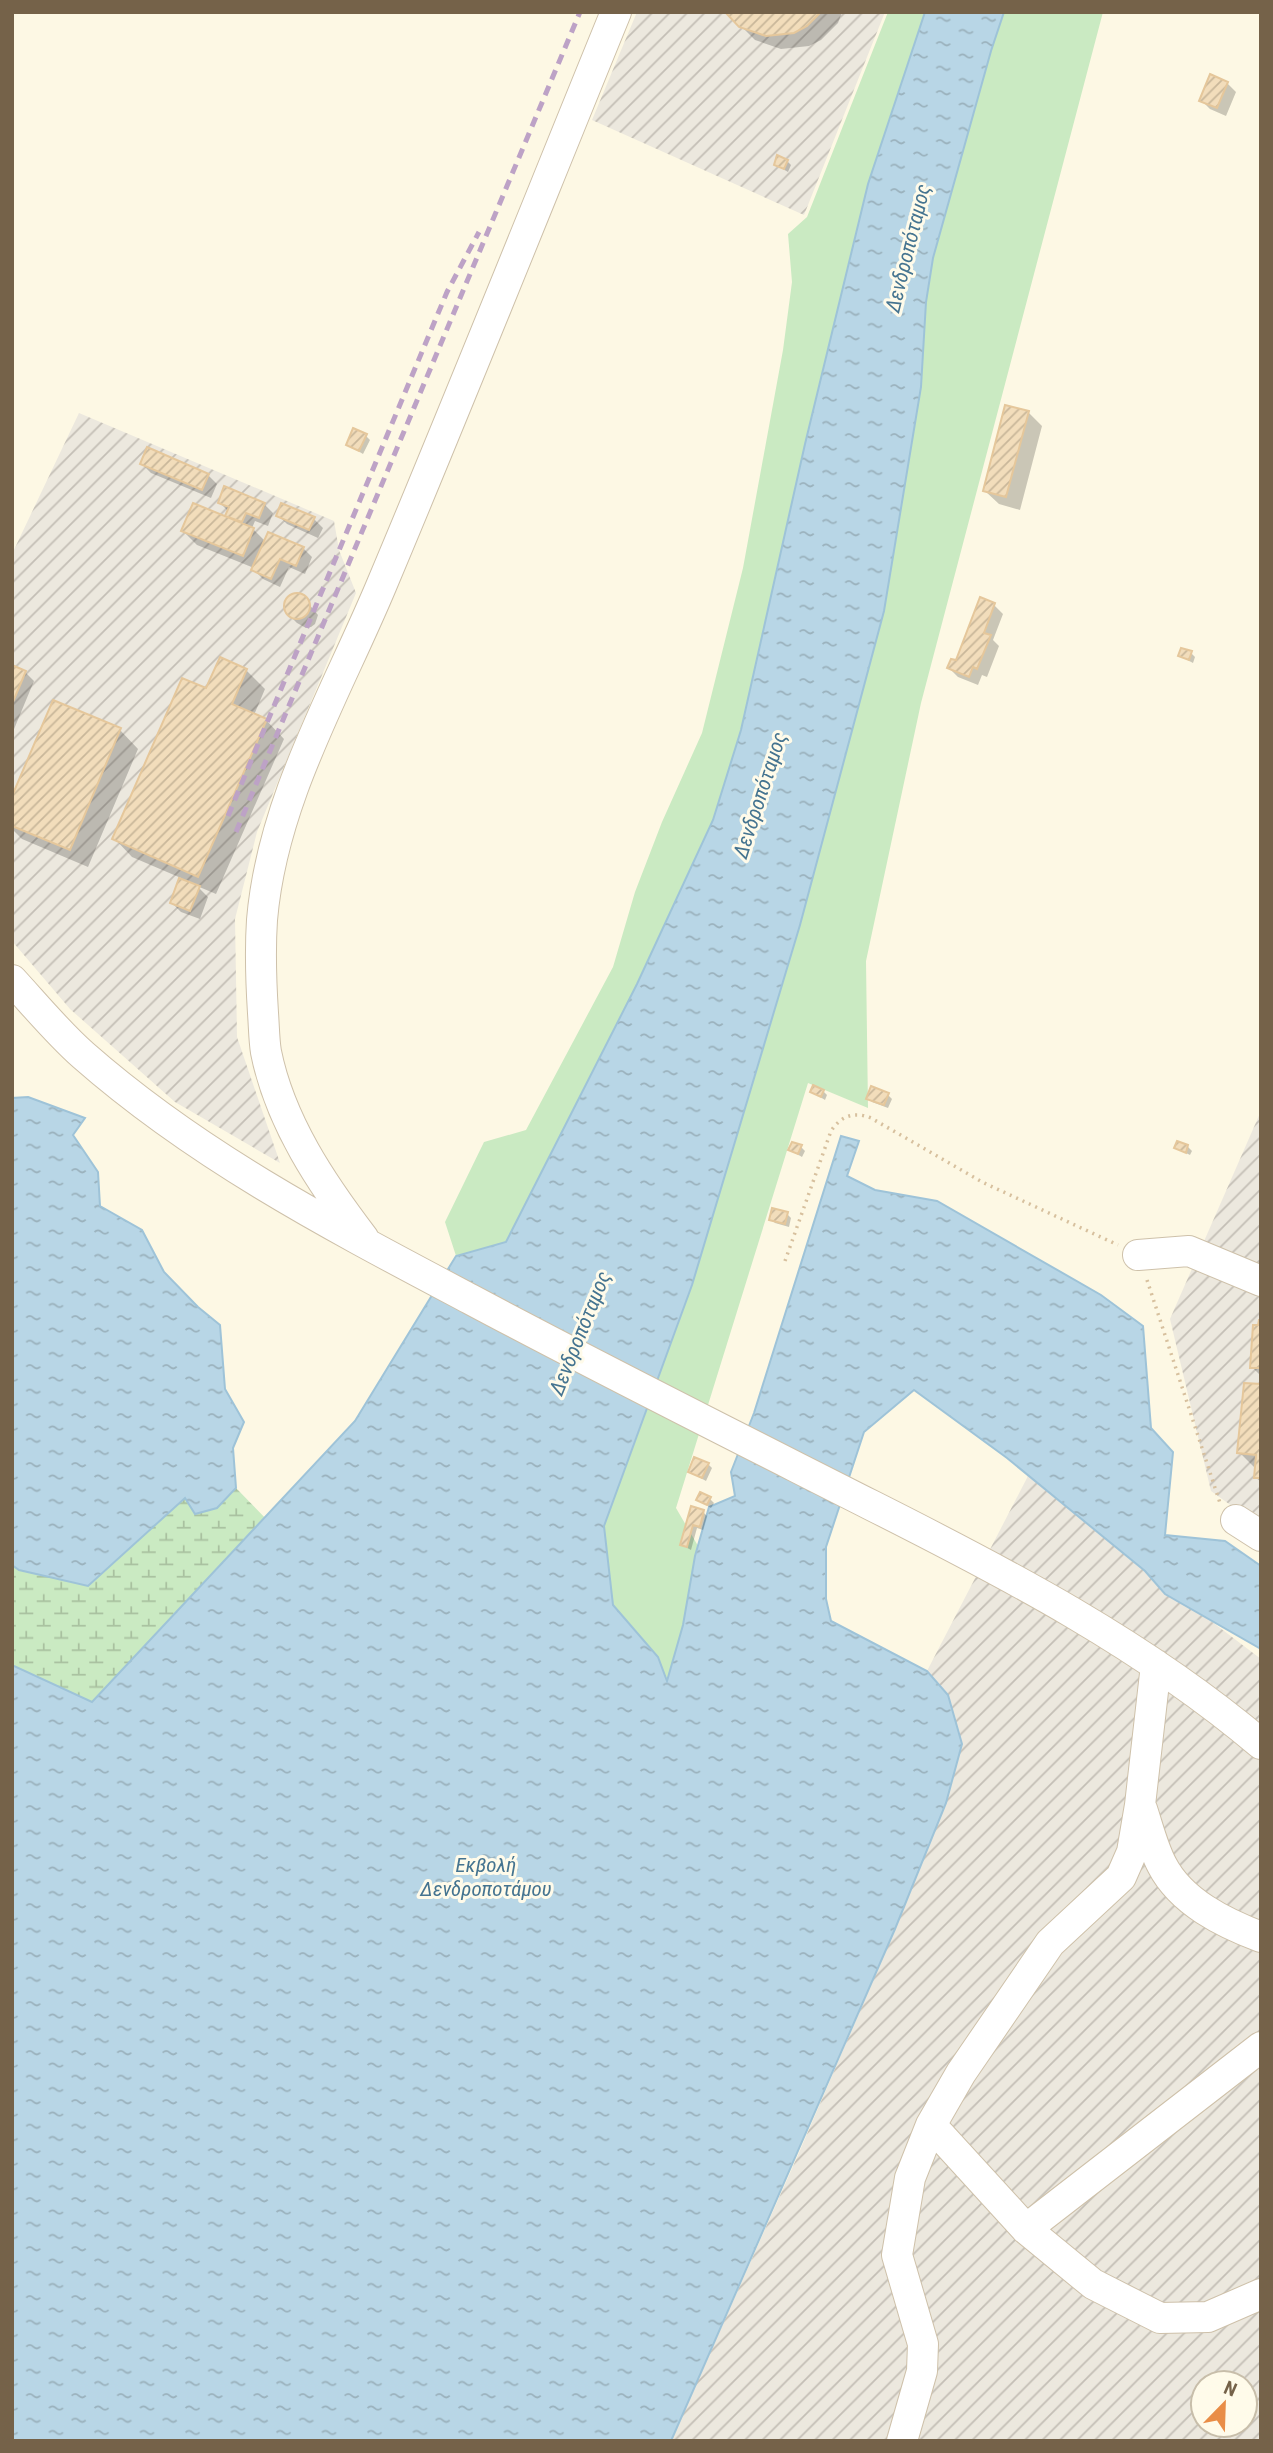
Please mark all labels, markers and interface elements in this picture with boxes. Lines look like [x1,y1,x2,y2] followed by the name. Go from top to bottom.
[880,182,935,315] water label: Δενδροπόταμος
[728,729,792,862] water label: Δενδροπόταμος
[544,1268,616,1399] water label: Δενδροπόταμος
[419,1853,552,1901] water label: Εκβολή Δενδροποτάμου
[1189,2369,1259,2439] north arrow
[1221,2376,1240,2402] text: N

